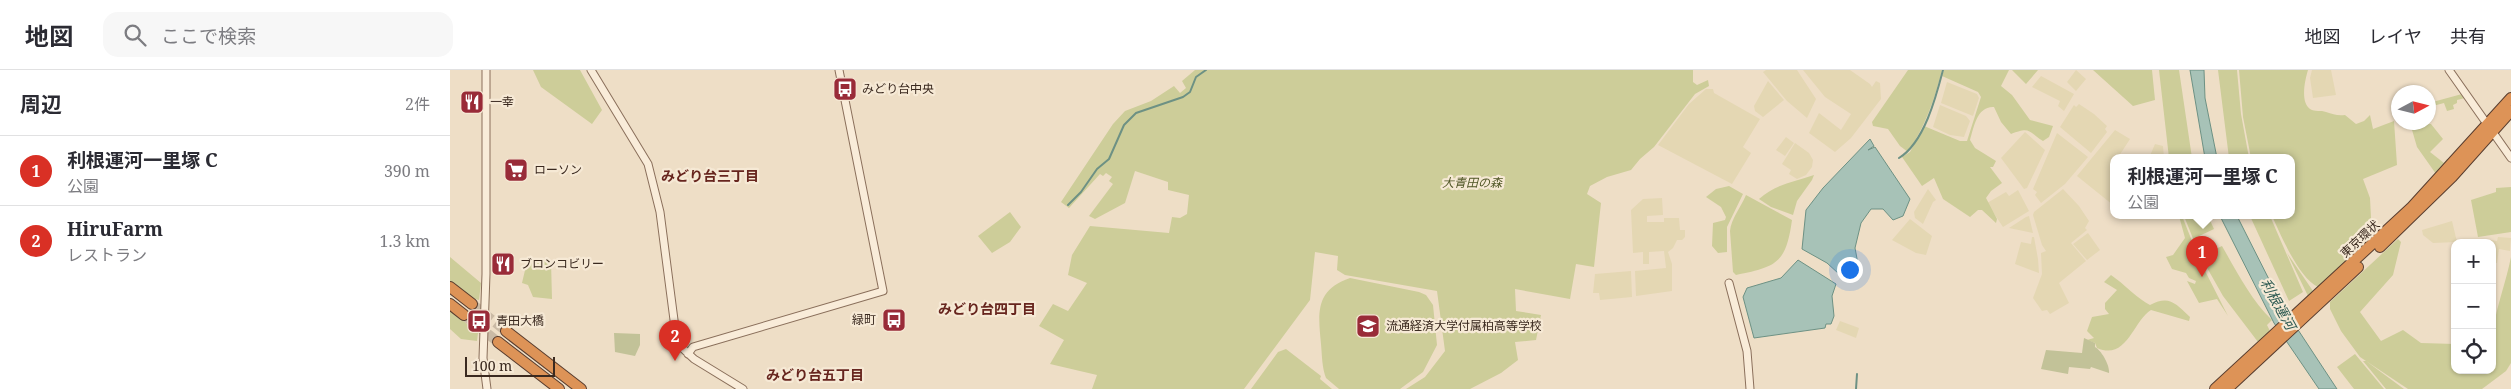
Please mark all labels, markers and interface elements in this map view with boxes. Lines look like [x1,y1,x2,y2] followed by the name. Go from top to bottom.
[103,12,453,57] search box
[25,19,73,52] text: 地図
[121,21,149,49] icon: search
[161,23,256,49] text: ここで検索
[2305,24,2341,48] text: 地図
[2369,24,2422,48] text: レイヤ
[2450,24,2486,48] text: 共有
[832,76,858,102] bus stop icon: みどり台中央
[862,80,934,97] place label: みどり台中央
[2391,85,2436,130] north arrow
[459,89,485,115] restaurant icon: 一幸
[20,90,62,118] text: 周辺
[405,93,430,115] text: 2件
[490,93,514,110] place label: 一幸
[67,147,218,173] text: 利根運河一里塚 C
[2110,154,2295,219] popup
[503,157,529,183] supermarket icon: ローソン
[31,160,41,182] text: 1
[384,160,430,182] text: 390 m
[534,161,582,178] place label: ローソン
[2127,163,2278,189] text: 利根運河一里塚 C
[661,166,759,185] district label: みどり台三丁目
[1442,174,1503,191] park label: 大青田の森
[67,175,99,197] text: 公園
[2127,191,2159,213] text: 公園
[67,216,163,242] text: HiruFarm
[2336,216,2383,261] street label: 東京環状
[31,230,41,252] text: 2
[379,230,430,252] text: 1.3 km
[2186,236,2218,277] pin: 1
[2451,239,2496,374] map controls
[2451,239,2496,284] button: +
[67,244,147,266] text: レストラン
[490,251,516,277] restaurant icon: ブロンコビリー
[520,255,604,272] place label: ブロンコビリー
[1837,257,1863,283] your location
[2257,275,2302,335] water label: 利根運河
[2451,284,2496,329] button: −
[938,299,1036,318] district label: みどり台四丁目
[881,307,907,333] bus stop icon: 緑町
[466,308,492,334] bus stop icon: 青田大橋
[852,311,876,328] place label: 緑町
[496,312,544,329] place label: 青田大橋
[1355,313,1381,339] school or university icon: 流通経済大学付属柏高等学校
[1386,317,1542,334] place label: 流通経済大学付属柏高等学校
[659,320,691,361] pin: 2
[2451,329,2496,374] button: locate
[465,354,555,377] scale bar
[472,356,512,375] text: 100 m
[766,365,864,384] district label: みどり台五丁目

